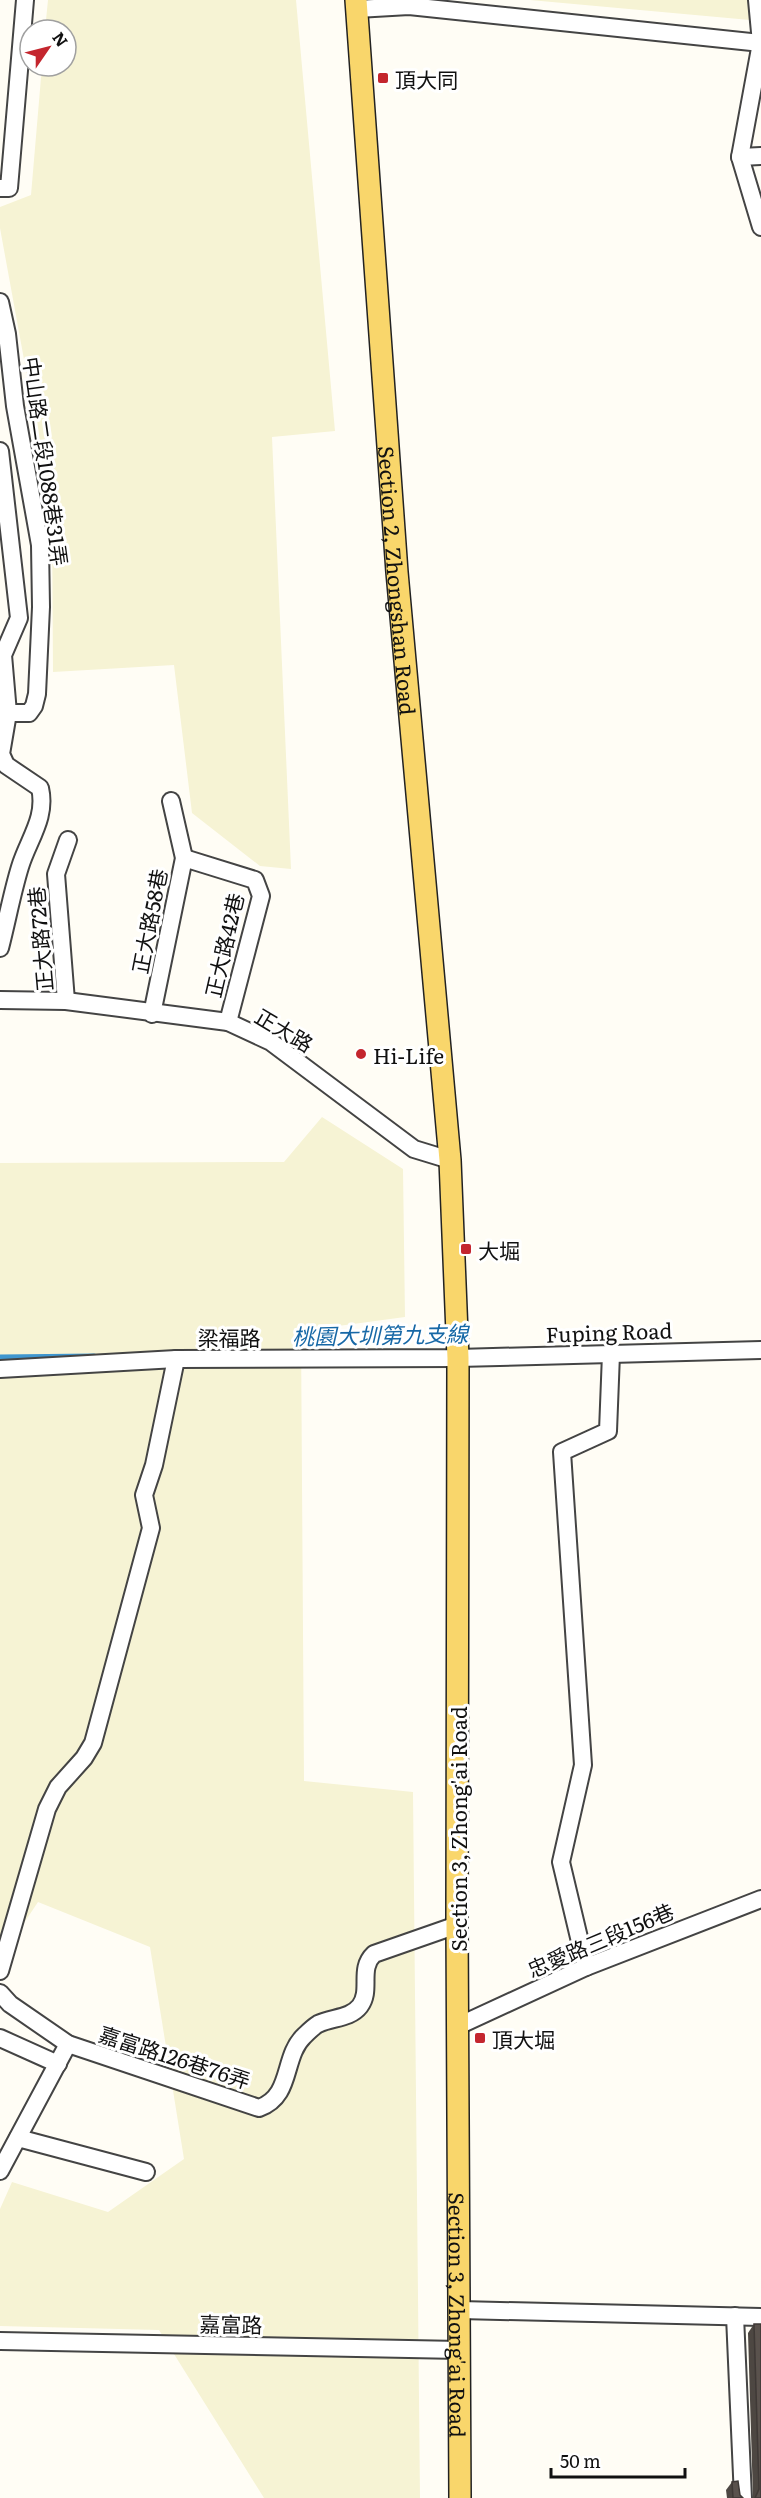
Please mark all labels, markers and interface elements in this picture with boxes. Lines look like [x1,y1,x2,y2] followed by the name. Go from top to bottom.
[18,18,78,78] north arrow
[47,26,75,51] text: N
[395,63,458,94] place label: 頂大同
[376,71,390,85] marker: 頂大同
[17,354,77,568] street label: 中山路二段1088巷31弄
[372,445,425,716] street label: Section 2, Zhongshan Road
[123,866,173,976] street label: 正大路58巷
[19,885,59,993] street label: 正大路72巷
[196,890,250,1000] street label: 正大路42巷
[250,999,320,1059] street label: 正大路
[373,1039,444,1070] place label: Hi-Life
[354,1047,368,1061] marker: Hi-Life
[478,1234,520,1265] place label: 大堀
[459,1242,473,1256] marker: 大堀
[545,1313,673,1349] street label: Fuping Road
[292,1316,471,1352] water label: 桃園大圳第九支線
[198,1321,261,1352] street label: 梁福路
[442,1706,473,1952] street label: Section 3, Zhong'ai Road
[522,1894,678,1984] street label: 忠愛路三段156巷
[95,2017,255,2095] street label: 嘉富路126巷76弄
[492,2023,555,2054] place label: 頂大堀
[473,2031,487,2045] marker: 頂大堀
[443,2192,475,2438] street label: Section 3, Zhong'ai Road
[199,2307,263,2339] street label: 嘉富路
[551,2441,684,2479] scale bar
[560,2447,601,2474] text: 50 m

